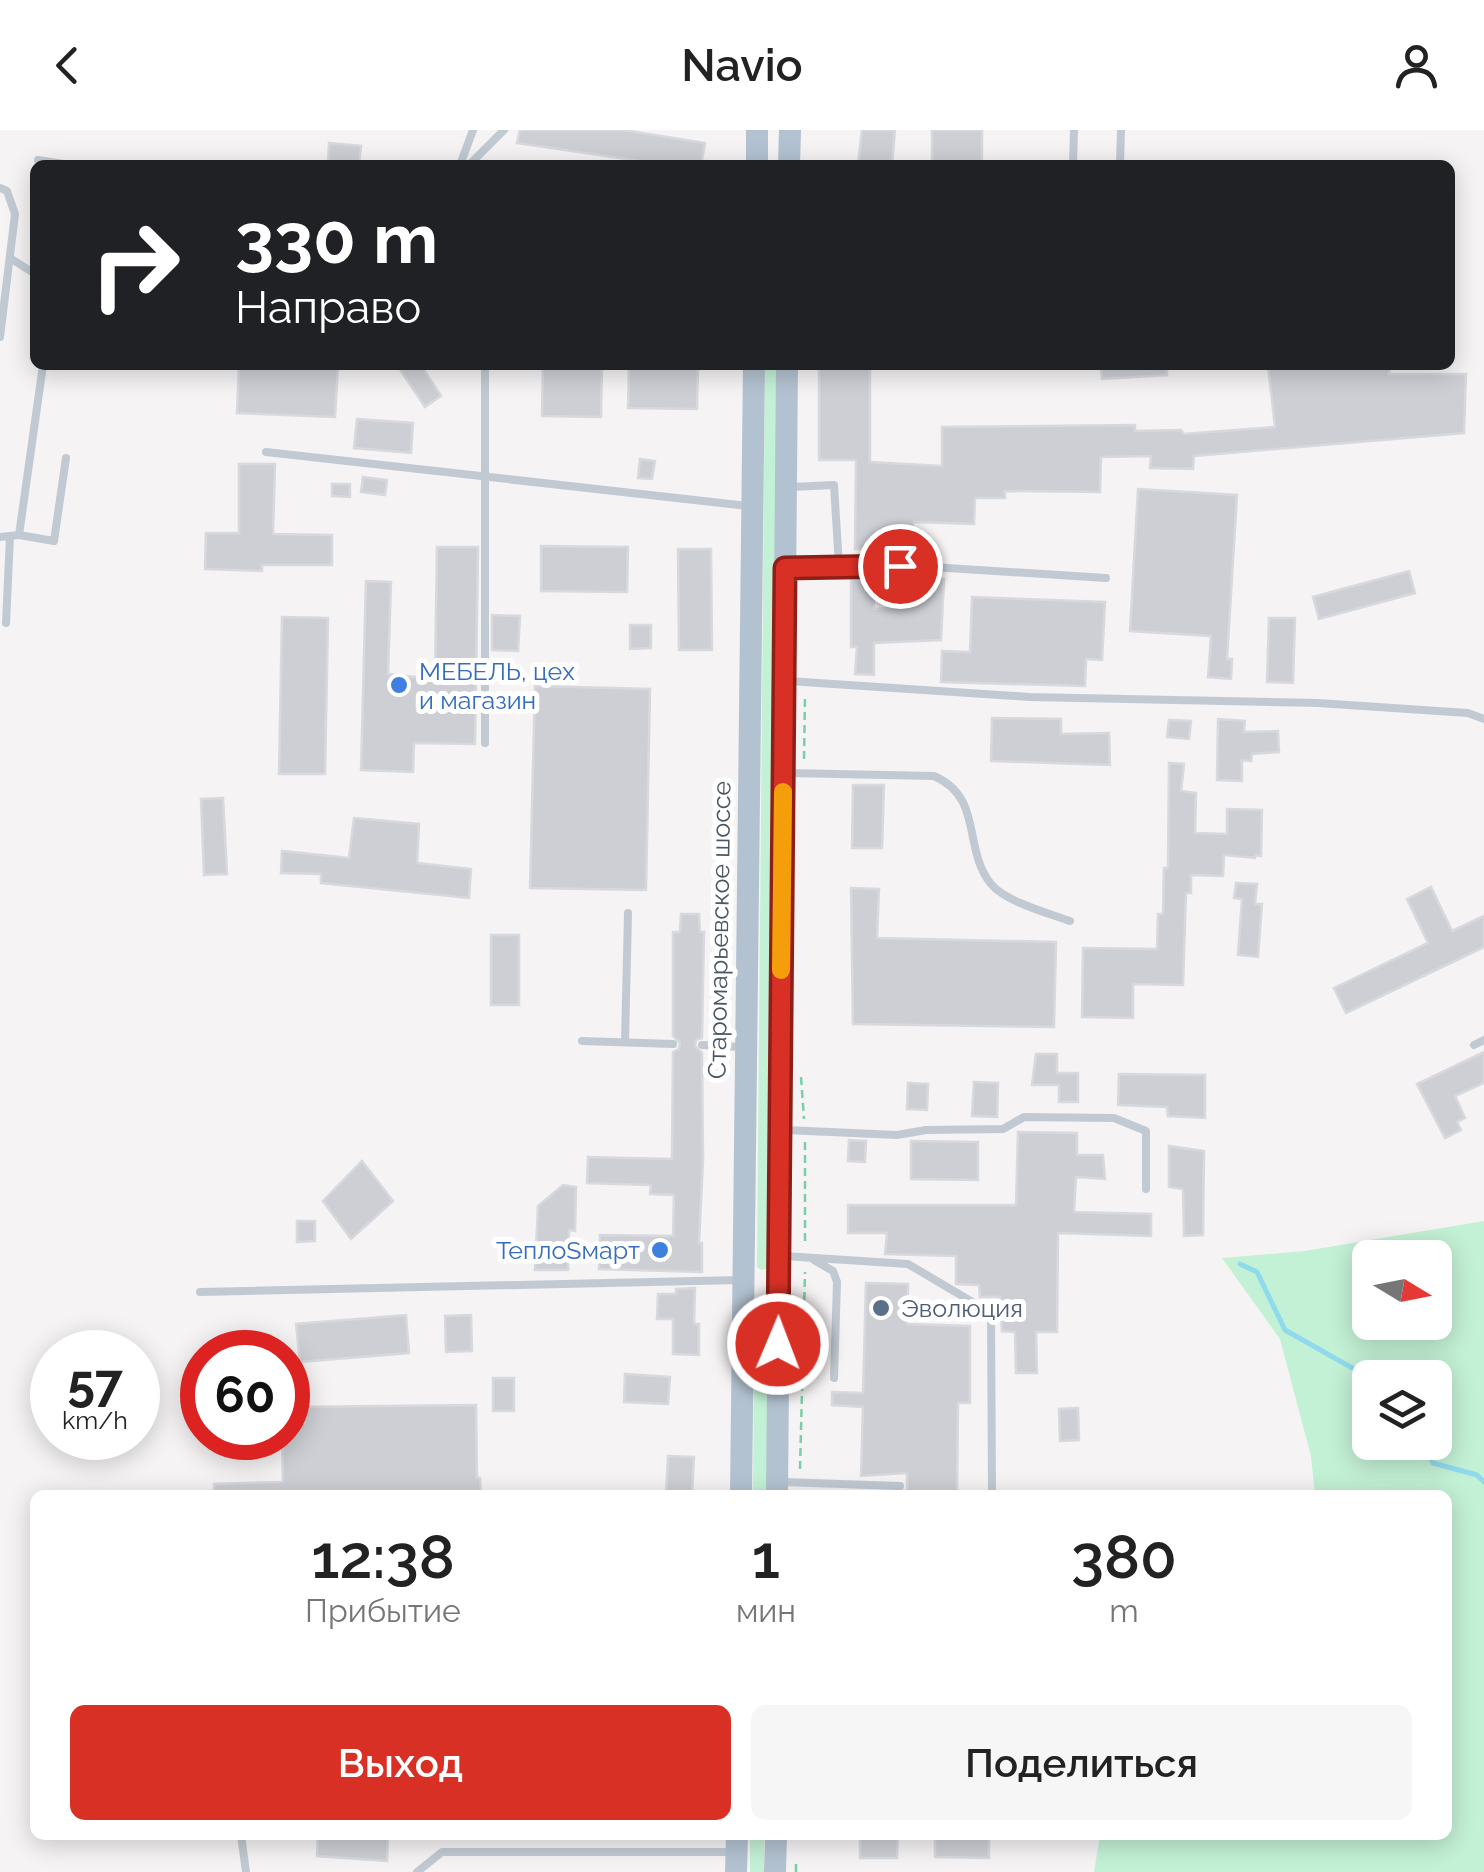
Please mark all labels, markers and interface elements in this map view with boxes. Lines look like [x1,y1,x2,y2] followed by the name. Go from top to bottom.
[40,38,95,93] icon: back
[1389,38,1444,93] icon: person
[681,39,803,92] text: Navio
[235,197,438,279] text: 330 m
[70,200,200,330] icon: right
[235,281,421,334] text: Направо
[858,524,943,609] pin
[873,539,928,594] icon: arrive
[419,656,575,715] place label: МЕБЕЛЬ, цех и магазин
[388,674,410,696] marker: МЕБЕЛЬ, цех и магазин
[701,781,737,1079] street label: Старомарьевское шоссе
[496,1235,640,1265] place label: ТеплоSмарт
[649,1239,671,1261] marker: ТеплоSмарт
[1352,1240,1452,1340] north arrow
[1352,1240,1452,1460] map controls
[726,1292,830,1396] position arrow
[901,1293,1023,1323] place label: Эволюция
[870,1297,892,1319] marker: Эволюция
[180,1330,310,1460] speed limit sign: 60
[67,1353,123,1412] text: 57
[1352,1360,1452,1460] button: layers
[62,1405,128,1435] text: km/h
[311,1522,455,1592] text: 12:38
[752,1522,780,1592] text: 1
[1071,1522,1177,1592] text: 380
[305,1592,461,1629] text: Прибытие
[736,1592,796,1629] text: мин
[1109,1592,1139,1629] text: m
[70,1705,731,1820] button: Выход
[751,1705,1412,1820] button: Поделиться

